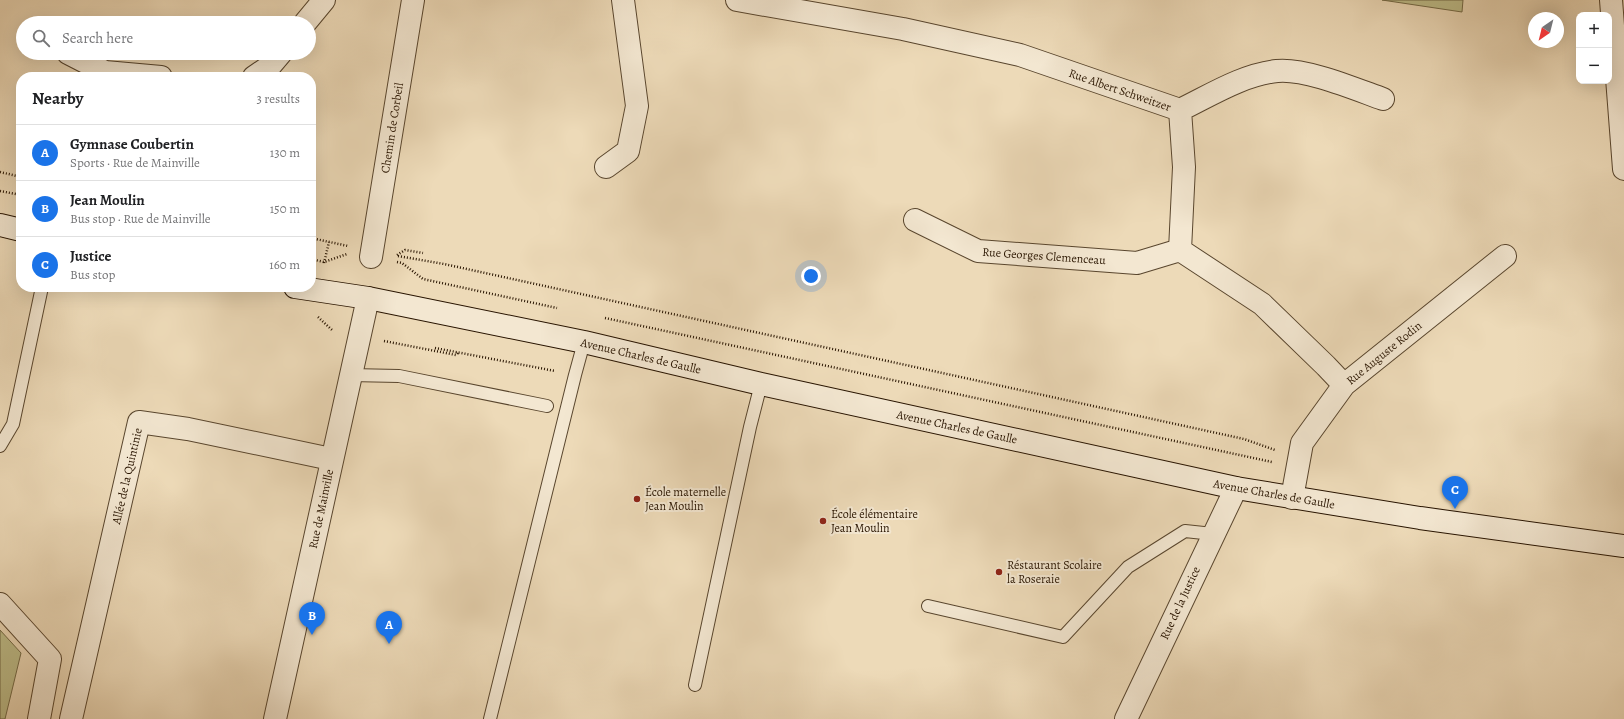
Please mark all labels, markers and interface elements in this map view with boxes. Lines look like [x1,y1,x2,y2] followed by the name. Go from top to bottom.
[1528,12,1564,48] north arrow
[1576,12,1612,84] map controls
[1576,12,1612,48] button: +
[16,16,316,60] search box
[30,27,52,49] icon: search
[62,28,133,48] text: Search here
[1576,48,1612,84] button: −
[1067,65,1174,115] street label: Rue Albert Schweitzer
[377,82,407,174] street label: Chemin de Corbeil
[32,87,83,110] text: Nearby
[256,90,300,107] text: 3 results
[70,134,194,154] text: Gymnase Coubertin
[41,144,49,161] text: A
[270,144,300,161] text: 130 m
[70,154,200,171] text: Sports · Rue de Mainville
[70,190,145,210] text: Jean Moulin
[41,200,49,217] text: B
[270,200,300,217] text: 150 m
[70,210,211,227] text: Bus stop · Rue de Mainville
[982,244,1107,268] street label: Rue Georges Clemenceau
[70,246,112,266] text: Justice
[41,256,49,273] text: C
[269,256,300,273] text: 160 m
[70,266,115,283] text: Bus stop
[801,266,821,286] your location
[1343,317,1425,388] street label: Rue Auguste Rodin
[578,334,703,378] street label: Avenue Charles de Gaulle
[894,406,1019,448] street label: Avenue Charles de Gaulle
[108,426,146,527] street label: Allée de la Quintinie
[305,468,337,550] street label: Rue de Mainville
[1211,475,1336,513] street label: Avenue Charles de Gaulle
[1442,476,1468,509] pin: C
[645,484,726,514] place label: École maternelle Jean Moulin
[632,494,642,504] marker: École maternelle Jean Moulin
[831,506,918,536] place label: École élémentaire Jean Moulin
[818,516,828,526] marker: École élémentaire Jean Moulin
[1007,557,1102,587] place label: Réstaurant Scolaire la Roseraie
[1156,564,1204,642] street label: Rue de la Justice
[994,567,1004,577] marker: Réstaurant Scolaire la Roseraie
[299,602,325,635] pin: B
[376,611,402,644] pin: A

